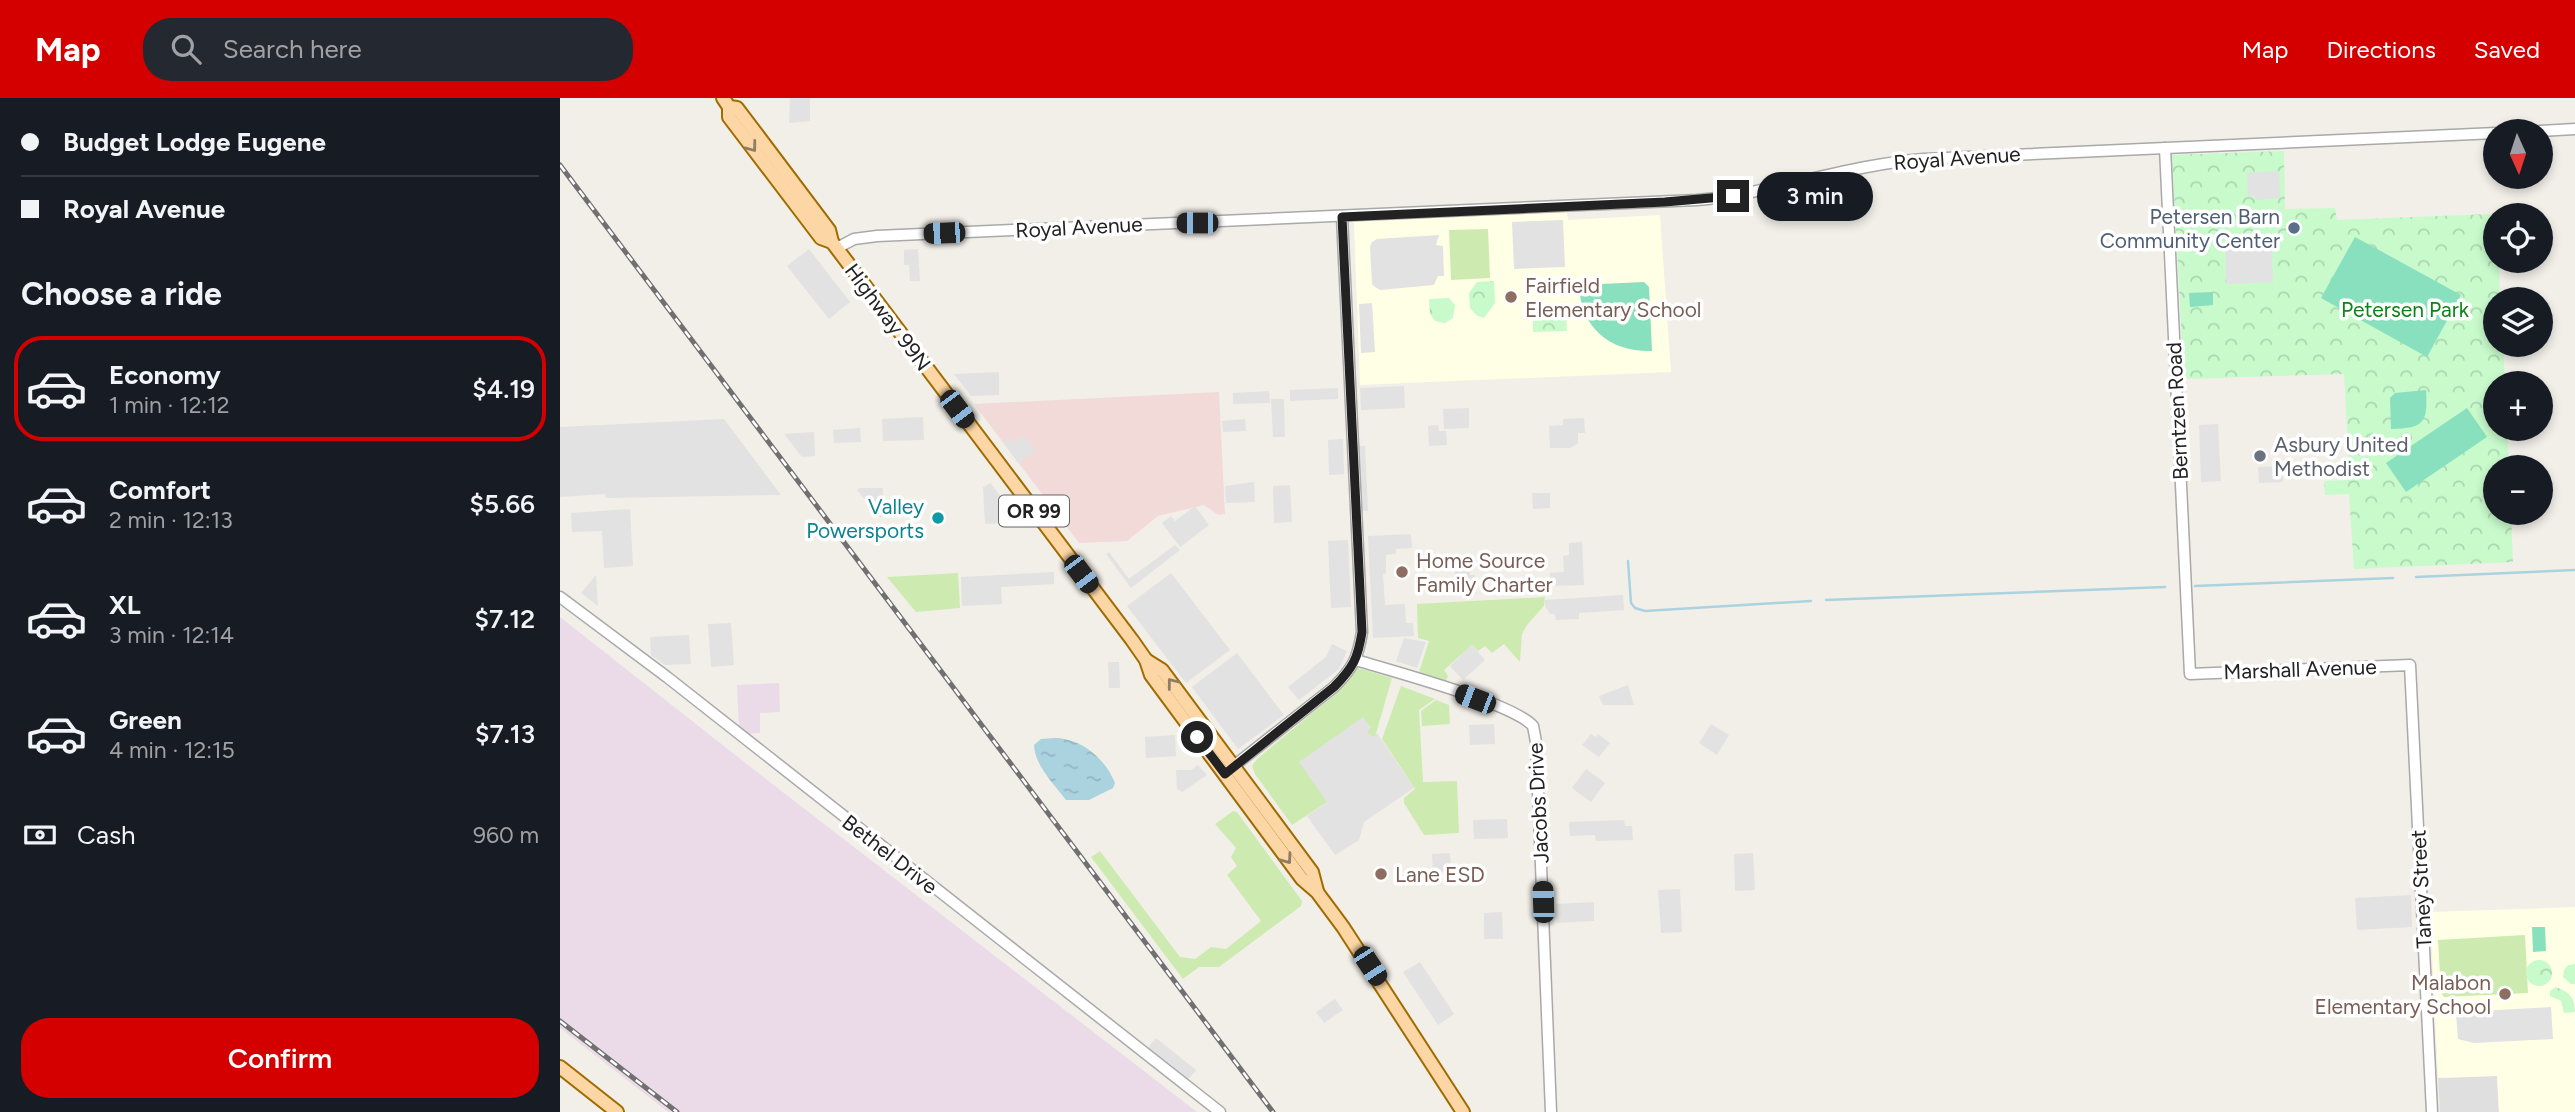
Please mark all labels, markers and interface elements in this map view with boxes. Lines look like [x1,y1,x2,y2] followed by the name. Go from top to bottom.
[143,18,633,81] search box
[35,30,101,69] text: Map
[167,30,205,68] icon: search
[223,33,362,65] text: Search here
[2242,35,2288,64] text: Map
[2326,35,2436,64] text: Directions
[2474,35,2540,64] text: Saved
[2483,119,2553,189] north arrow
[2483,119,2553,525] map controls
[63,126,326,158] text: Budget Lodge Eugene
[743,139,756,152] one-way arrow
[1893,141,2021,175] street label: Royal Avenue
[1758,172,1873,220] callout: 3 min
[1717,180,1749,212] route end
[1787,182,1843,210] text: 3 min
[63,193,225,225] text: Royal Avenue
[2483,203,2553,273] button: locate
[2100,204,2280,253] place label: Petersen Barn Community Center
[1015,211,1143,243] street label: Royal Avenue
[1177,213,1219,234] car
[2286,220,2302,236] marker: Petersen Barn Community Center
[923,222,966,244] car
[840,259,936,375] street label: Highway 99N
[1525,273,1701,322] place label: Fairfield Elementary School
[21,275,222,313] text: Choose a ride
[2483,287,2553,357] button: layers
[1503,289,1519,305] marker: Fairfield Elementary School
[2341,297,2470,322] park label: Petersen Park
[2161,341,2193,481] street label: Berntzen Road
[25,357,88,420] icon: car
[109,359,221,391] text: Economy
[2483,371,2553,441] button: +
[472,373,535,405] text: $4.19
[936,386,979,432] car
[109,391,230,419] text: 1 min · 12:12
[2274,432,2408,481] place label: Asbury United Methodist
[2252,448,2268,464] marker: Asbury United Methodist
[2483,455,2553,525] button: −
[25,472,88,535] icon: car
[109,474,211,506] text: Comfort
[470,488,535,520] text: $5.66
[806,494,924,543] place label: Valley Powersports
[999,496,1069,526] road number: OR 99
[109,506,233,534] text: 2 min · 12:13
[930,510,946,526] marker: Valley Powersports
[1416,548,1553,597] place label: Home Source Family Charter
[1060,551,1103,597] car
[1394,564,1410,580] marker: Home Source Family Charter
[25,587,88,650] icon: car
[109,589,141,621] text: XL
[474,603,535,635] text: $7.12
[109,621,234,649] text: 3 min · 12:14
[2223,654,2377,684] street label: Marshall Avenue
[1167,678,1180,691] one-way arrow
[1452,682,1499,716] car
[25,702,88,765] icon: car
[109,704,182,736] text: Green
[475,718,535,750] text: $7.13
[1181,721,1213,753] route start
[109,736,235,764] text: 4 min · 12:15
[1522,742,1554,864] street label: Jacobs Drive
[837,809,943,899] street label: Bethel Drive
[21,816,59,854] icon: cash
[77,819,136,851] text: Cash
[473,821,539,849] text: 960 m
[2405,829,2437,949] street label: Taney Street
[1279,851,1291,864] one-way arrow
[1395,862,1485,887] place label: Lane ESD
[1373,866,1389,882] marker: Lane ESD
[1532,881,1555,923] car
[1350,943,1391,989] car
[2315,970,2491,1019] place label: Malabon Elementary School
[2497,986,2513,1002] marker: Malabon Elementary School
[21,1018,539,1098] button: Confirm

